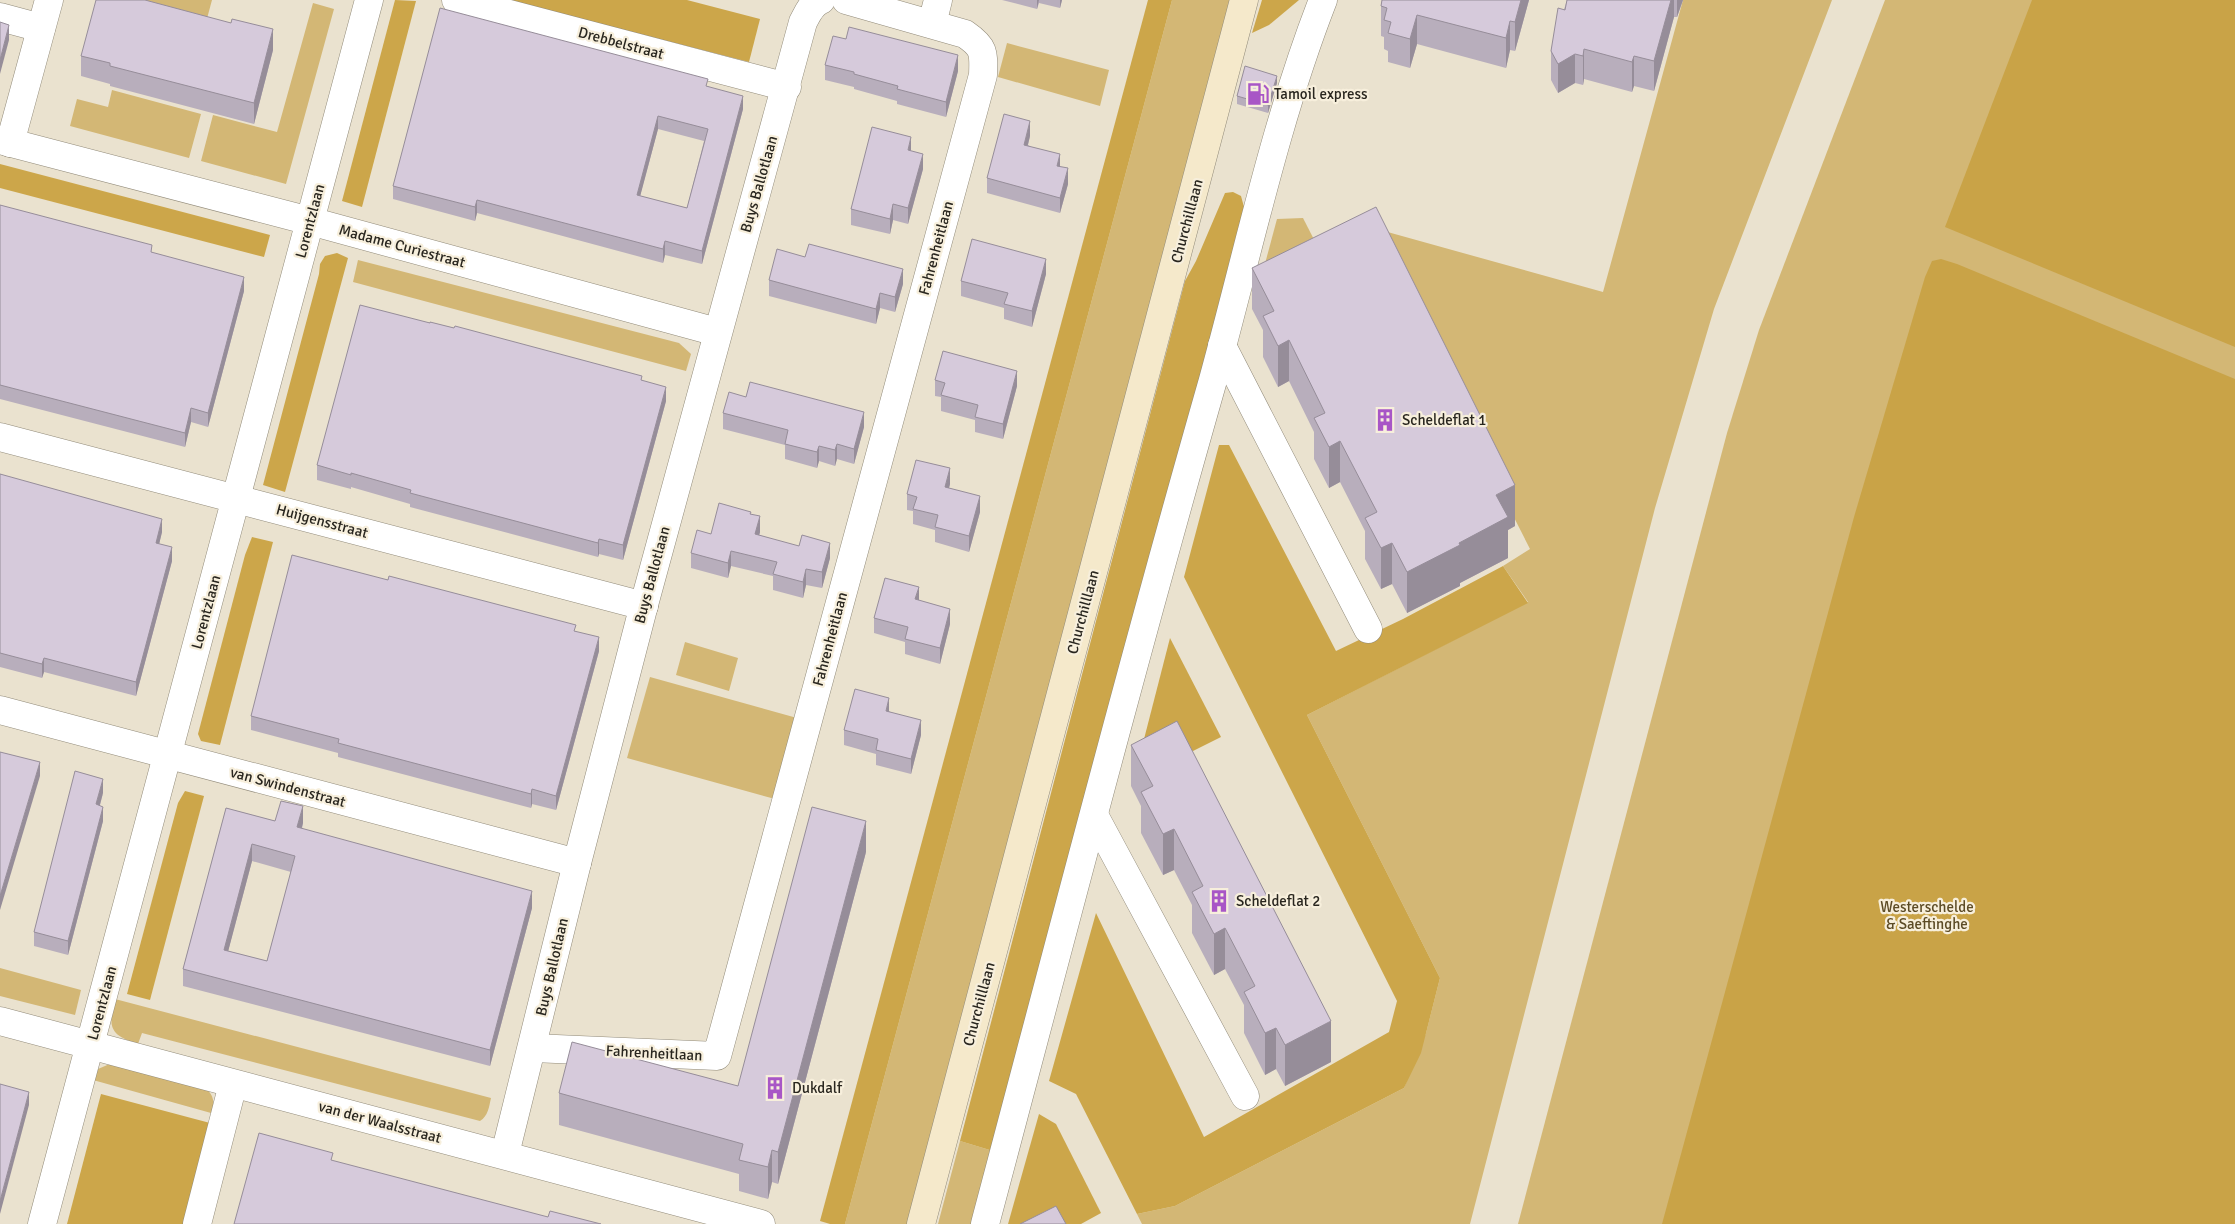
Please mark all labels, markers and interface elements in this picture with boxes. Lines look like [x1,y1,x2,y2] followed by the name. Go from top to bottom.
[576,23,666,63] street label: Drebbelstraat
[1245,81,1271,107] fuel station icon: Tamoil express
[1274,85,1368,103] place label: Tamoil express
[737,133,781,235] street label: Buys Ballotlaan
[1167,177,1207,265] street label: Churchilllaan
[291,182,329,260] street label: Lorentzlaan
[915,199,957,297] street label: Fahrenheitlaan
[337,220,467,272] street label: Madame Curiestraat
[1372,407,1398,433] building icon: Scheldeflat 1
[1402,411,1486,429] place label: Scheldeflat 1
[274,500,370,542] street label: Huijgensstraat
[630,524,674,626] street label: Buys Ballotlaan
[1063,568,1103,656] street label: Churchilllaan
[187,573,225,651] street label: Lorentzlaan
[809,590,851,688] street label: Fahrenheitlaan
[228,763,348,811] street label: van Swindenstraat
[1206,888,1232,914] building icon: Scheldeflat 2
[1236,892,1320,910] place label: Scheldeflat 2
[1880,898,1974,933] park label: Westerschelde & Saeftinghe
[532,916,572,1018] street label: Buys Ballotlaan
[959,960,999,1048] street label: Churchilllaan
[83,964,121,1042] street label: Lorentzlaan
[605,1041,703,1065] street label: Fahrenheitlaan
[762,1075,788,1101] building icon: Dukdalf
[792,1079,843,1097] place label: Dukdalf
[317,1097,443,1147] street label: van der Waalsstraat

